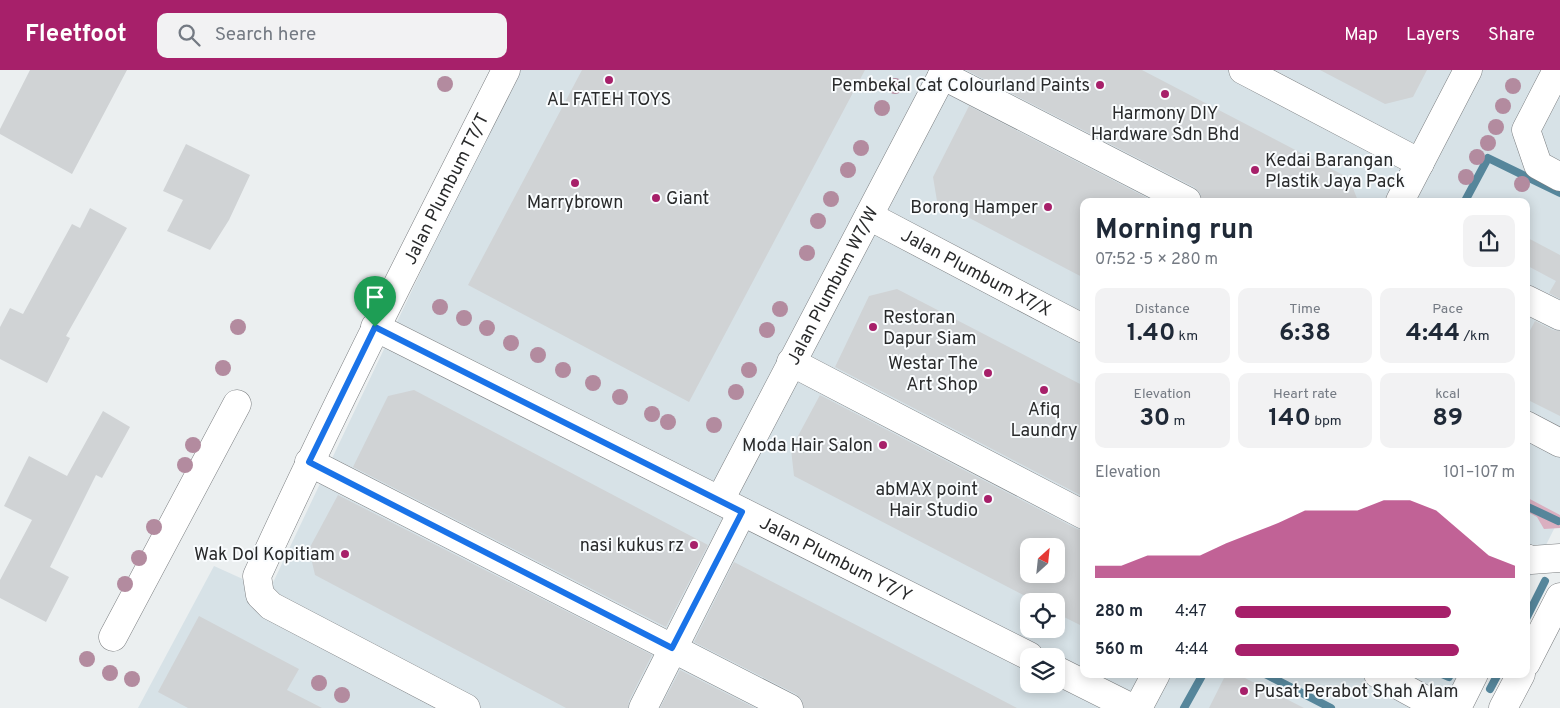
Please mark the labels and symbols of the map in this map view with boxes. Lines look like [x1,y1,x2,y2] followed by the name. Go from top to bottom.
[603,74,615,86] marker: AL FATEH TOYS
[831,75,1090,98] place label: Pembekal Cat Colourland Paints
[1094,79,1106,91] marker: Pembekal Cat Colourland Paints
[1159,88,1171,100] marker: Harmony DIY Hardware Sdn Bhd
[547,89,671,112] place label: AL FATEH TOYS
[1091,103,1239,147] place label: Harmony DIY Hardware Sdn Bhd
[399,110,495,269] street label: Jalan Plumbum T7/T
[1265,150,1405,194] place label: Kedai Barangan Plastik Jaya Pack
[1249,164,1261,176] marker: Kedai Barangan Plastik Jaya Pack
[569,177,581,189] marker: Marrybrown
[666,188,709,211] place label: Giant
[527,192,623,215] place label: Marrybrown
[650,192,662,204] marker: Giant
[910,197,1038,220] place label: Borong Hamper
[1042,201,1054,213] marker: Borong Hamper
[783,203,884,369] street label: Jalan Plumbum W7/W
[896,225,1055,323] street label: Jalan Plumbum X7/X
[354,276,396,327] pin
[883,307,977,351] place label: Restoran Dapur Siam
[867,321,879,333] marker: Restoran Dapur Siam
[888,353,978,397] place label: Westar The Art Shop
[982,367,994,379] marker: Westar The Art Shop
[1038,384,1050,396] marker: Afiq Laundry
[1011,399,1078,443] place label: Afiq Laundry
[742,435,873,458] place label: Moda Hair Salon
[877,439,889,451] marker: Moda Hair Salon
[876,479,978,523] place label: abMAX point Hair Studio
[982,493,994,505] marker: abMAX point Hair Studio
[755,512,916,608] street label: Jalan Plumbum Y7/Y
[580,535,684,558] place label: nasi kukus rz
[1020,538,1065,582] north arrow
[688,539,700,551] marker: nasi kukus rz
[194,544,335,567] place label: Wak Dol Kopitiam
[339,548,351,560] marker: Wak Dol Kopitiam
[1254,681,1458,704] place label: Pusat Perabot Shah Alam
[1238,685,1250,697] marker: Pusat Perabot Shah Alam

